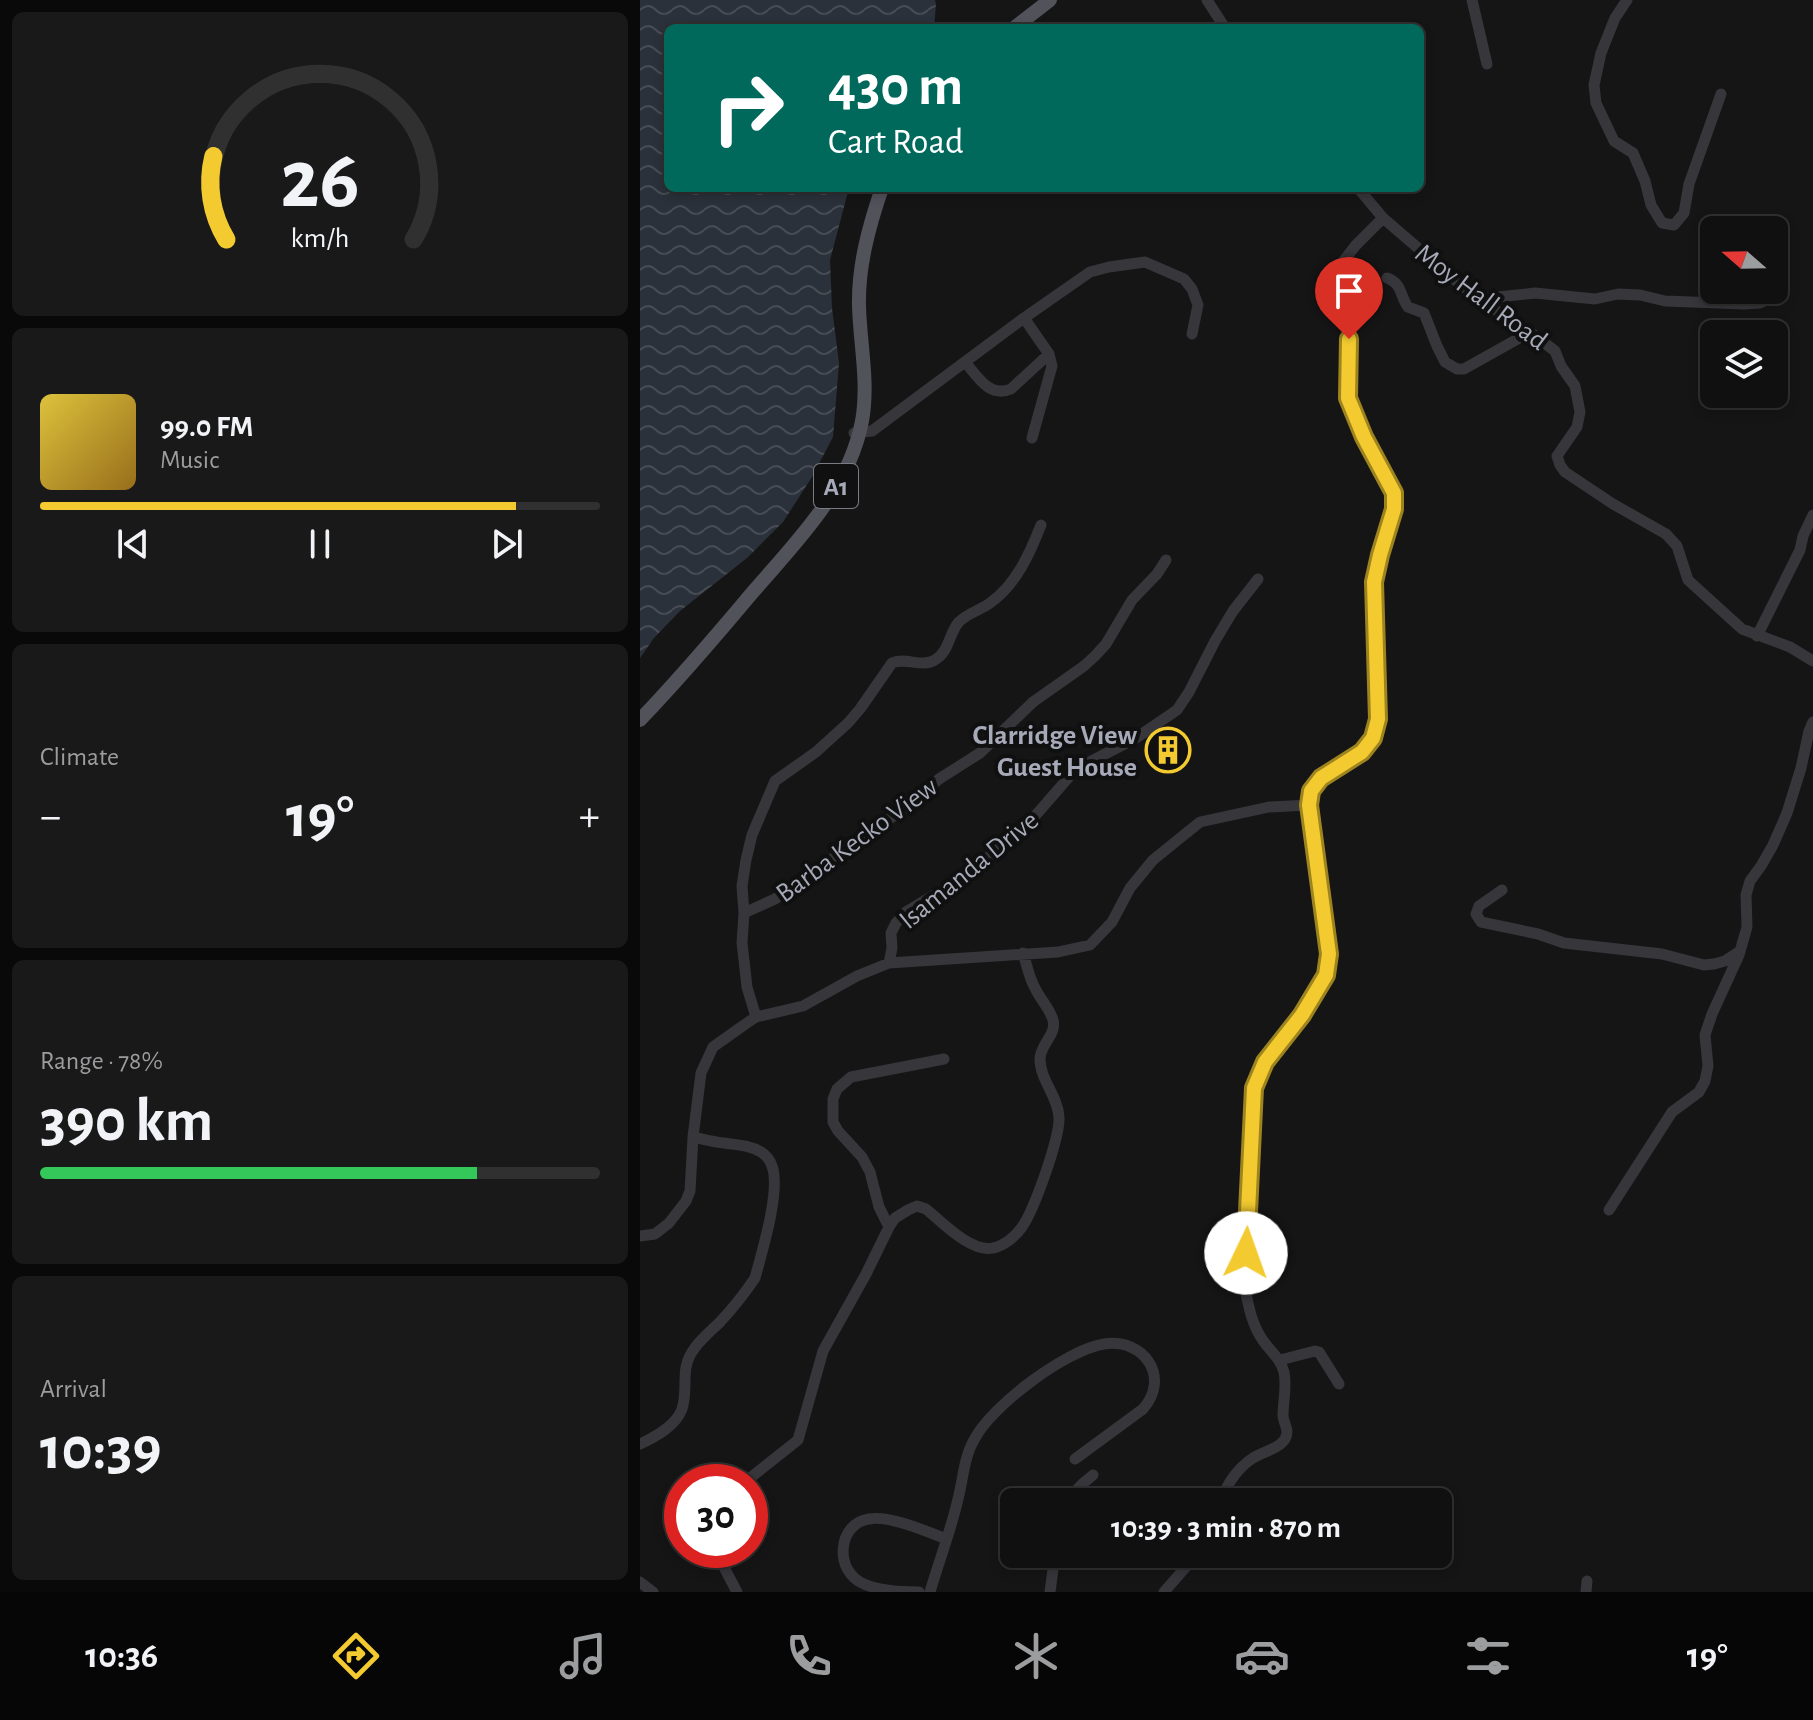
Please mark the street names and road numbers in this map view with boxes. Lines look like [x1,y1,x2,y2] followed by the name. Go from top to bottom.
[1410,239,1552,356] street label: Moy Hall Road
[814,464,858,508] road number: A1
[771,773,943,908] street label: Barba Kecko View
[894,806,1044,935] street label: Isamanda Drive

